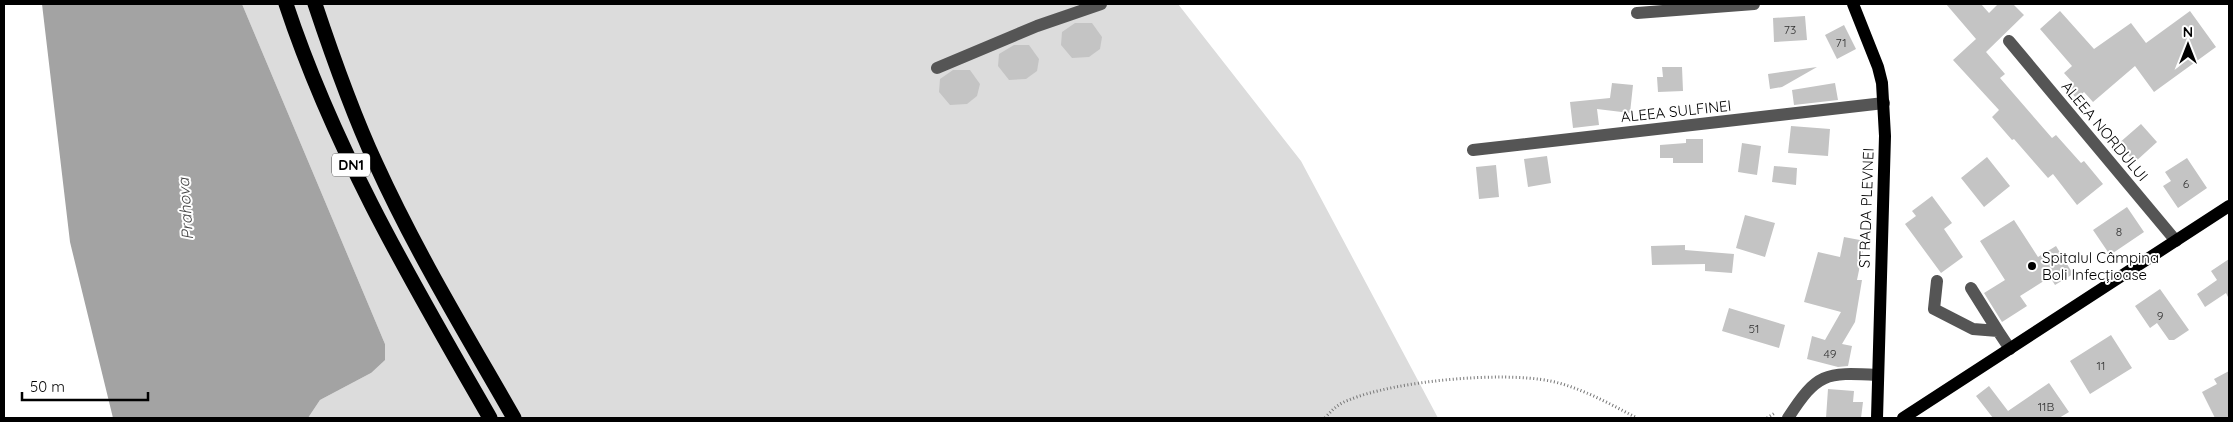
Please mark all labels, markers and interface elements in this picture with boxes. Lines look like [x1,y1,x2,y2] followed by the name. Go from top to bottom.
[2163,20,2213,70] north arrow
[1784,22,1796,37] house number: 73
[2183,23,2193,41] text: N
[1835,35,1847,50] house number: 71
[2058,77,2152,185] street label: ALEEA NORDULUI
[1620,96,1732,126] street label: ALEEA SULFINEI
[1854,148,1878,268] street label: STRADA PLEVNEI
[332,154,370,176] road number: DN1
[173,176,197,241] water label: Prahova
[2183,176,2190,191] house number: 6
[2116,224,2122,239] house number: 8
[2042,248,2159,284] place label: Spitalul Câmpina Boli Infecțioase
[2026,260,2038,272] marker: Spitalul Câmpina Boli Infecțioase
[2157,308,2164,323] house number: 9
[1749,321,1759,336] house number: 51
[1824,346,1837,361] house number: 49
[2097,358,2105,373] house number: 11
[22,370,149,402] scale bar
[30,377,65,396] text: 50 m
[2038,399,2055,414] house number: 11B

